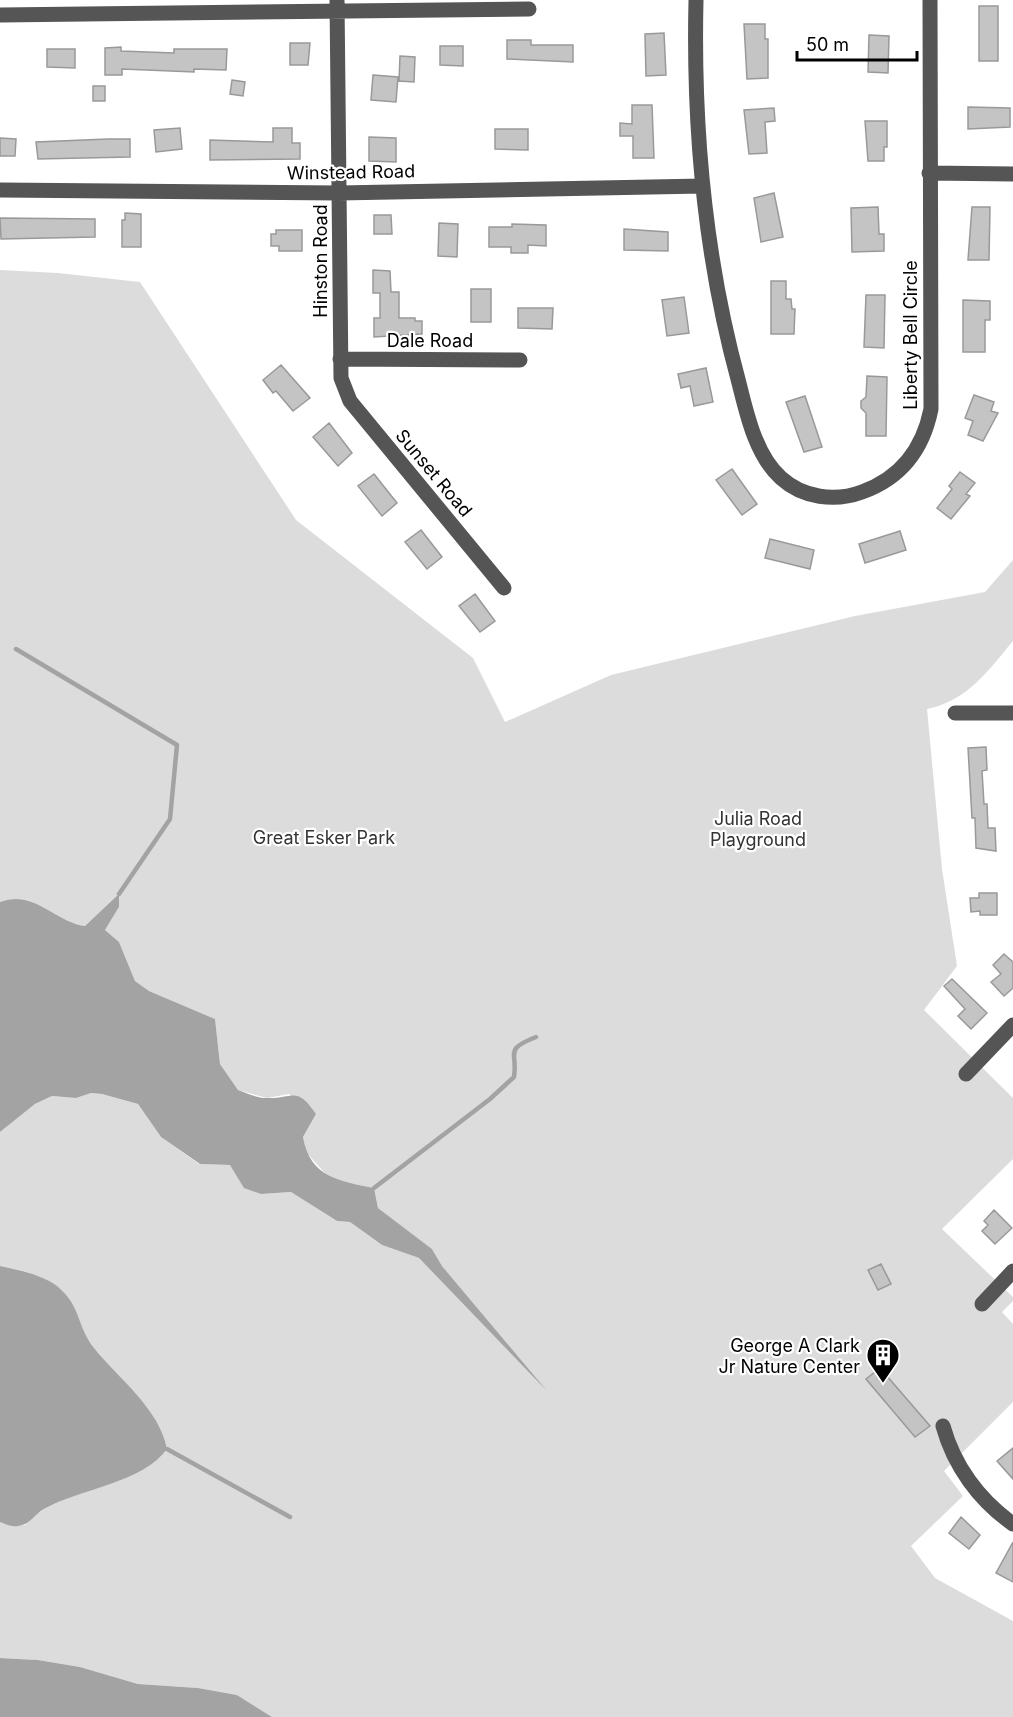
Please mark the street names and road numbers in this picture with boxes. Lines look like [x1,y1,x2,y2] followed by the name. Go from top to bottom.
[287,160,415,184] street label: Winstead Road
[310,204,331,318] street label: Hinston Road
[900,260,921,410] street label: Liberty Bell Circle
[387,330,473,351] street label: Dale Road
[392,425,476,521] street label: Sunset Road

